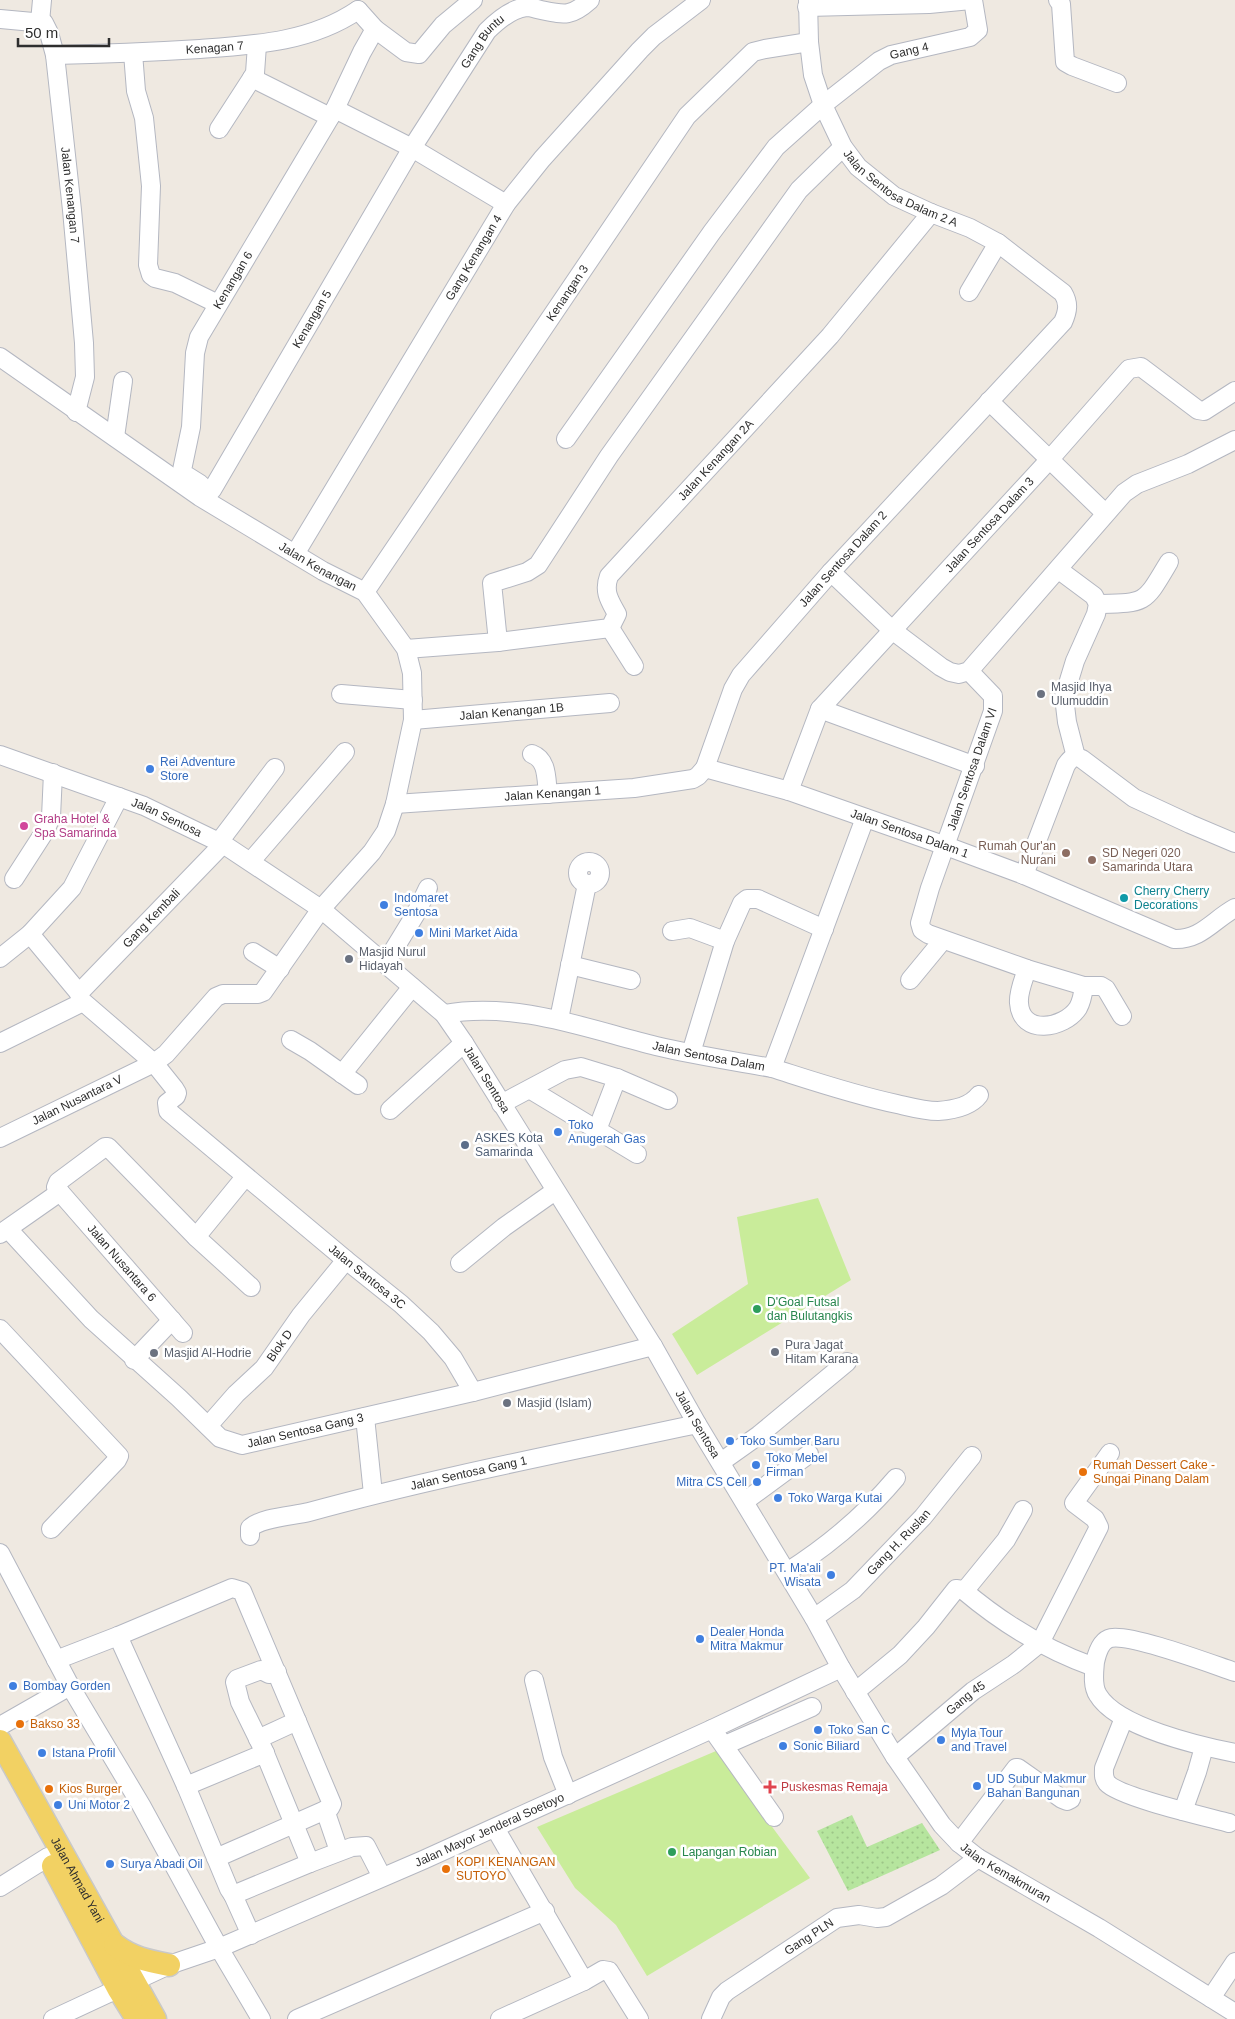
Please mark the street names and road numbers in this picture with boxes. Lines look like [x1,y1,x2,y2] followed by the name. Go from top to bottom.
[458,12,507,71] street label: Gang Buntu
[185,38,245,57] street label: Kenagan 7
[888,40,930,62] street label: Gang 4
[58,146,82,244] street label: Jalan Kenangan 7
[840,147,960,230] street label: Jalan Sentosa Dalam 2 A
[442,212,505,303] street label: Gang Kenangan 4
[210,249,256,312] street label: Kenangan 6
[543,262,591,324] street label: Kenangan 3
[290,287,335,351] street label: Kenangan 5
[675,417,757,503] street label: Jalan Kenangan 2A
[942,474,1037,575] street label: Jalan Sentosa Dalam 3
[796,508,890,610] street label: Jalan Sentosa Dalam 2
[276,539,359,594] street label: Jalan Kenangan
[459,700,565,723] street label: Jalan Kenangan 1B
[944,706,1000,832] street label: Jalan Sentosa Dalam VI
[504,783,602,804] street label: Jalan Kenangan 1
[130,795,204,840] street label: Jalan Sentosa
[849,806,971,861] street label: Jalan Sentosa Dalam 1
[120,886,183,950] street label: Gang Kembali
[651,1038,766,1074] street label: Jalan Sentosa Dalam
[461,1043,513,1116] street label: Jalan Sentosa
[30,1072,124,1128] street label: Jalan Nusantara V
[84,1221,159,1304] street label: Jalan Nusantara 6
[326,1241,409,1312] street label: Jalan Santosa 3C
[264,1327,296,1364] street label: Blok D
[672,1388,723,1461] street label: Jalan Sentosa
[246,1410,365,1451] street label: Jalan Sentosa Gang 3
[409,1453,528,1493] street label: Jalan Sentosa Gang 1
[864,1507,933,1578] street label: Gang H. Ruslan
[943,1678,988,1718] street label: Gang 45
[413,1790,567,1870] street label: Jalan Mayor Jenderal Soetoyo
[48,1835,107,1925] street label: Jalan Ahmad Yani
[958,1840,1053,1906] street label: Jalan Kemakmuran
[782,1915,836,1958] street label: Gang PLN

